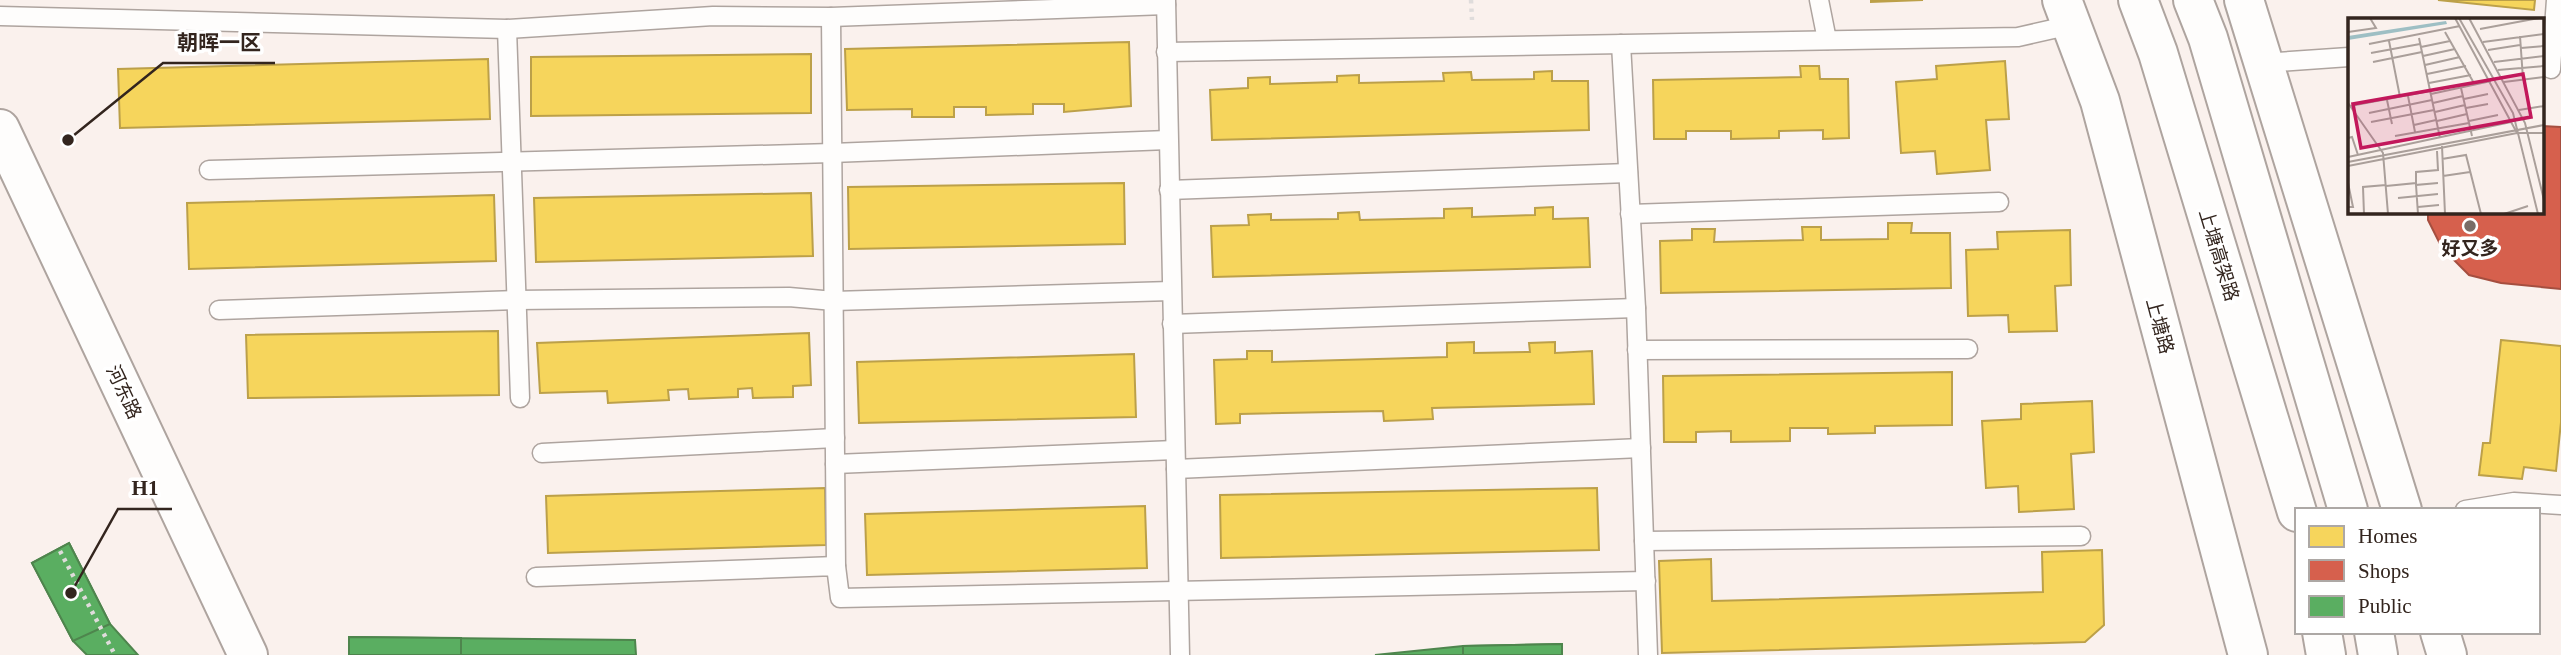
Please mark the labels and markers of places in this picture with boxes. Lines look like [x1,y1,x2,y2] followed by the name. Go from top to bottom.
[163,21,275,63] callout: 朝晖一区
[2462,218,2478,234] marker: 好又多
[2441,238,2499,259] place label: 好又多
[118,467,172,509] callout: H1

